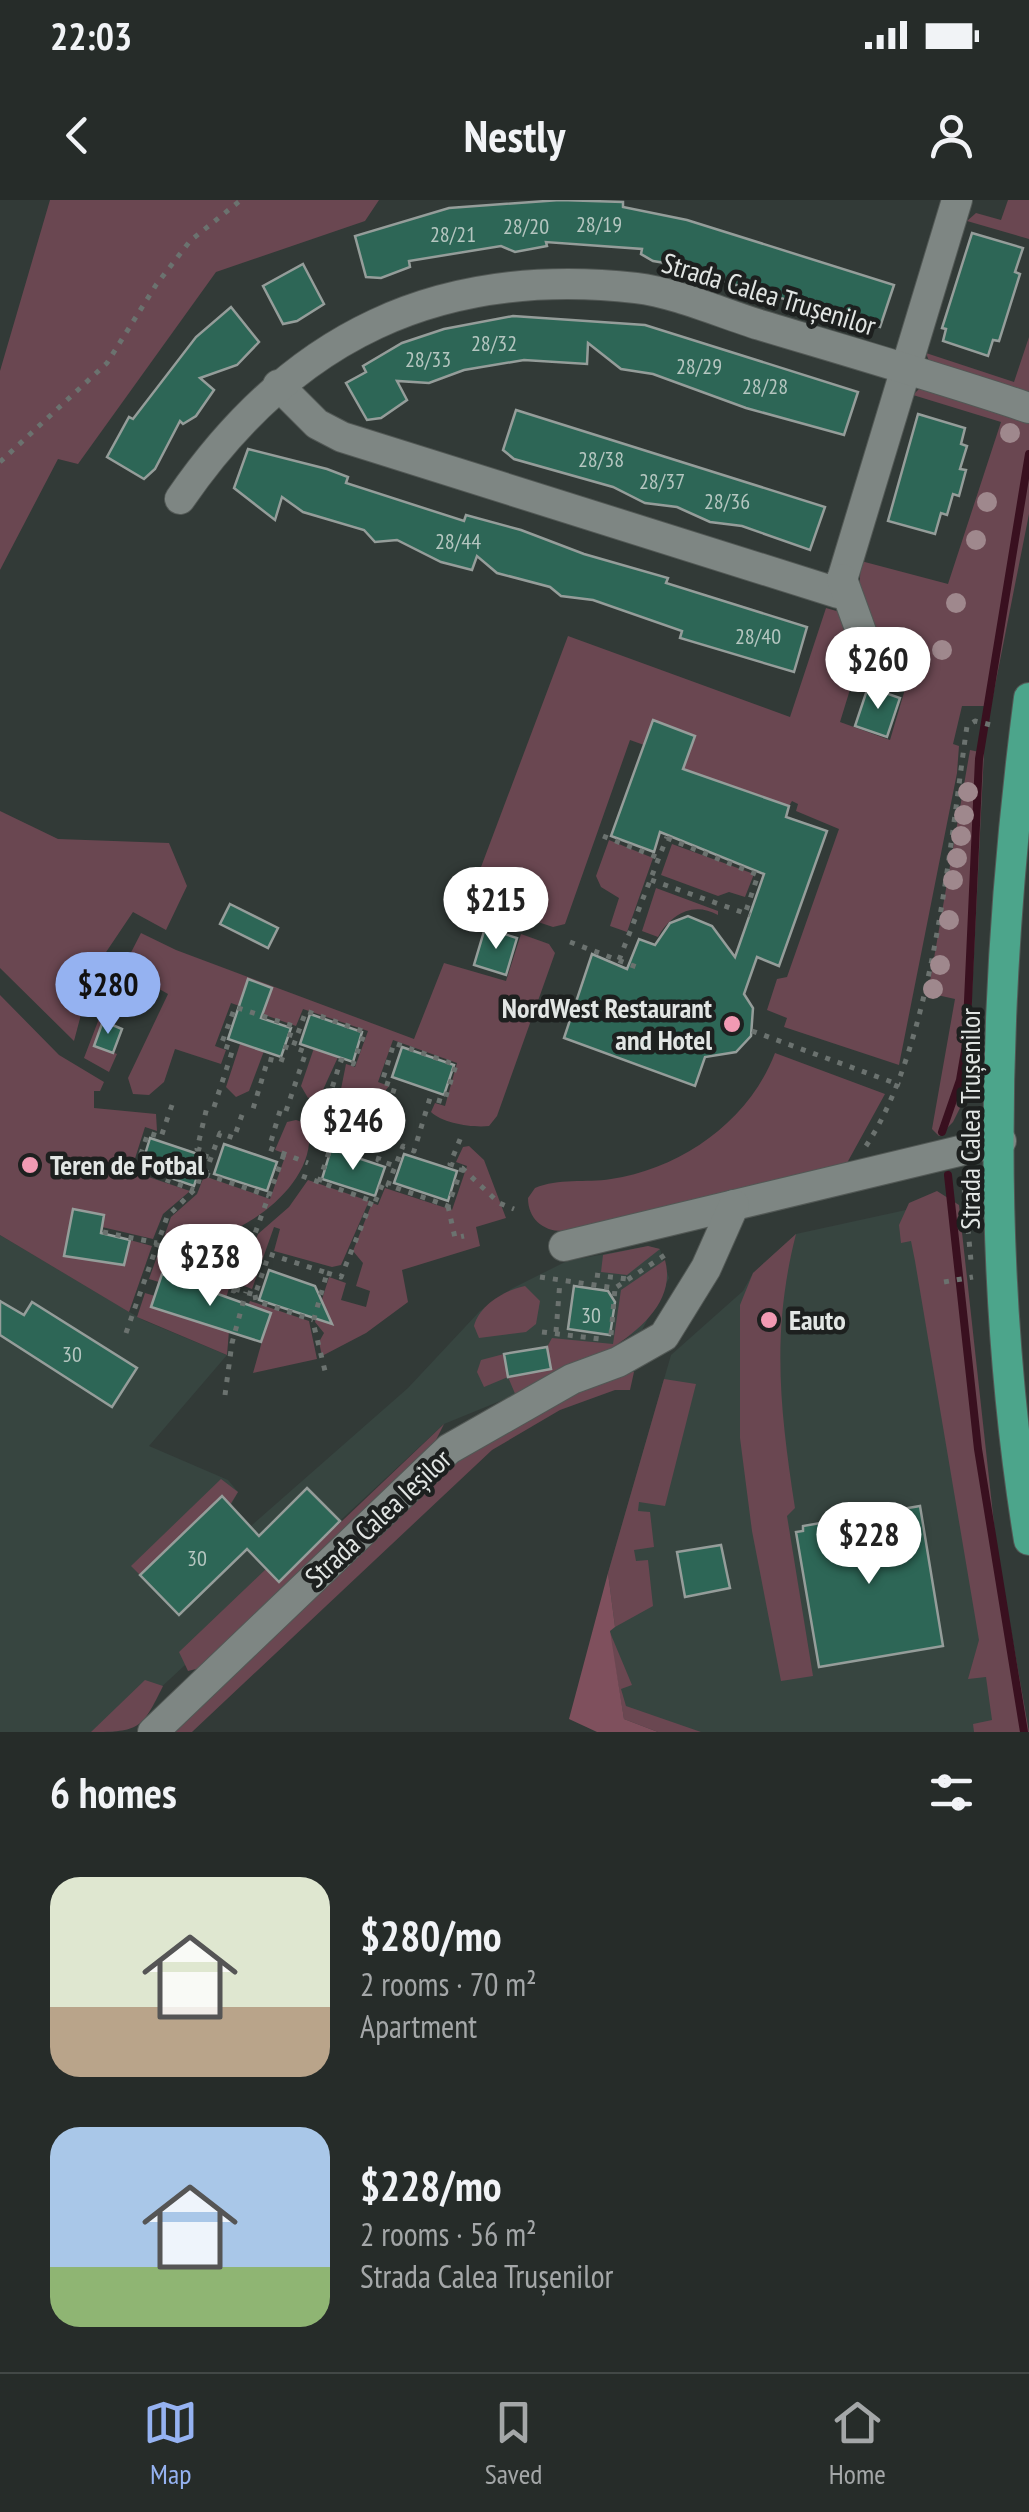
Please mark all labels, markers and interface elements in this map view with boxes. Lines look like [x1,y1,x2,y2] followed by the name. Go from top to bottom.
[50,11,132,60] text: 22:03
[464,106,565,164] text: Nestly
[50,108,105,163] icon: back
[924,108,979,163] icon: person
[576,210,622,238] house number: 28/19
[503,212,549,240] house number: 28/20
[430,220,476,248] house number: 28/21
[658,243,881,344] street label: Strada Calea Trușenilor
[471,329,517,357] house number: 28/32
[405,345,451,373] house number: 28/33
[676,352,722,380] house number: 28/29
[742,372,788,400] house number: 28/28
[578,445,624,473] house number: 28/38
[639,467,685,495] house number: 28/37
[704,487,750,515] house number: 28/36
[435,527,481,555] house number: 28/44
[735,622,781,650] house number: 28/40
[819,627,937,712] pin: $260
[847,638,909,680] text: $260
[437,867,555,952] pin: $215
[465,878,527,920] text: $215
[49,952,167,1037] pin: $280
[77,963,139,1005] text: $280
[502,989,712,1058] place label: NordWest Restaurant and Hotel
[951,1008,988,1230] street label: Strada Calea Trușenilor
[721,1013,743,1035] marker: NordWest Restaurant and Hotel
[294,1088,412,1173] pin: $246
[322,1099,384,1141] text: $246
[50,1146,204,1183] place label: Teren de Fotbal
[19,1154,41,1176] marker: Teren de Fotbal
[151,1224,269,1309] pin: $238
[179,1235,241,1277] text: $238
[581,1301,601,1329] house number: 30
[789,1301,846,1338] place label: Eauto
[758,1309,780,1331] marker: Eauto
[62,1340,82,1368] house number: 30
[297,1440,459,1595] street label: Strada Calea Ieșilor
[810,1502,928,1587] pin: $228
[838,1513,900,1555] text: $228
[187,1544,207,1572] house number: 30
[50,1765,177,1820] text: 6 homes
[924,1765,979,1820] icon: filters
[360,1908,502,1963] text: $280/mo
[130,1917,250,2037] icon: home
[360,1963,537,2005] text: 2 rooms · 70 m²
[360,2005,477,2047] text: Apartment
[360,2158,502,2213] text: $228/mo
[130,2167,250,2287] icon: home
[360,2213,537,2255] text: 2 rooms · 56 m²
[360,2255,613,2297] text: Strada Calea Trușenilor
[143,2395,198,2492] tab: Map
[485,2395,542,2492] tab: Saved
[829,2395,886,2492] tab: Home

